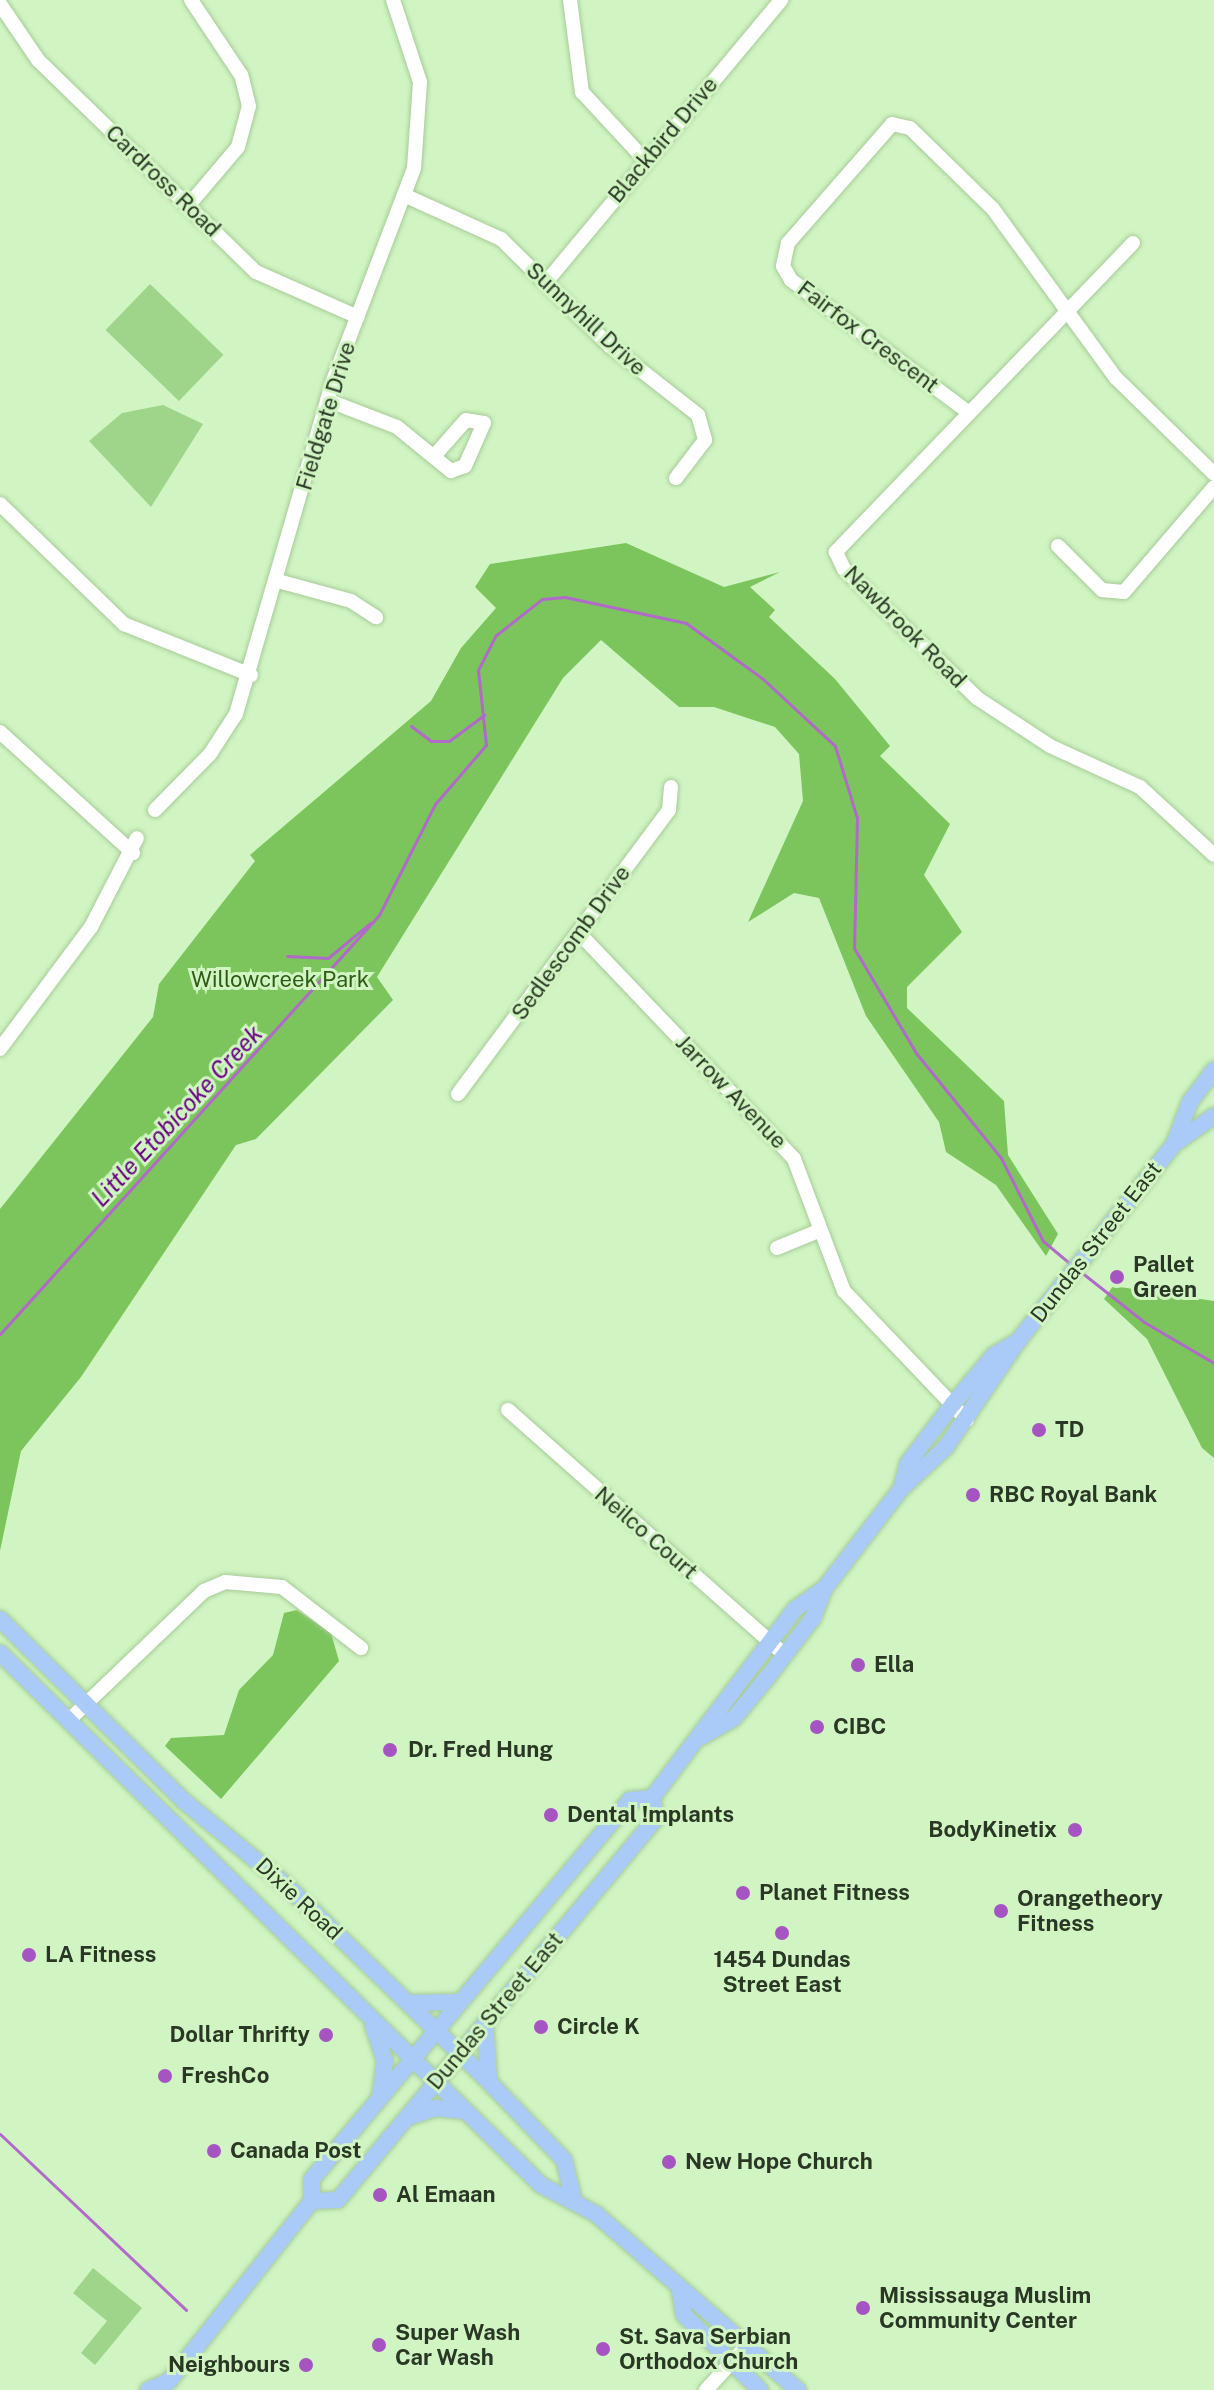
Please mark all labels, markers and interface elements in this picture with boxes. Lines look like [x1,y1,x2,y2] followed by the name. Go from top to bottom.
[603,72,723,208] street label: Blackbird Drive
[100,120,226,242] street label: Cardross Road
[521,257,651,381] street label: Sunnyhill Drive
[792,275,944,399] street label: Fairfox Crescent
[291,339,361,493] street label: Fieldgate Drive
[838,560,972,694] street label: Nawbrook Road
[506,861,636,1025] street label: Sedlescomb Drive
[191,967,369,993] park label: Willowcreek Park
[85,1019,269,1213] water label: Little Etobicoke Creek
[670,1030,792,1154] street label: Jarrow Avenue
[1025,1156,1167,1328] street label: Dundas Street East
[1133,1251,1197,1302] place label: Pallet Green
[1108,1268,1126,1286] marker: Pallet Green
[1055,1417,1084,1443] place label: TD
[1030,1421,1048,1439] marker: TD
[589,1481,703,1585] street label: Neilco Court
[989,1482,1157,1508] place label: RBC Royal Bank
[964,1486,982,1504] marker: RBC Royal Bank
[874,1652,914,1678] place label: Ella
[849,1656,867,1674] marker: Ella
[833,1714,886,1740] place label: CIBC
[808,1718,826,1736] marker: CIBC
[408,1737,553,1763] place label: Dr. Fred Hung
[379,1739,401,1761] marker: Dr. Fred Hung
[567,1802,734,1828] place label: Dental !mplants
[542,1806,560,1824] marker: Dental !mplants
[928,1817,1057,1843] place label: BodyKinetix
[1064,1819,1086,1841] marker: BodyKinetix
[250,1852,348,1946] street label: Dixie Road
[759,1880,910,1906] place label: Planet Fitness
[734,1884,752,1902] marker: Planet Fitness
[1017,1885,1163,1936] place label: Orangetheory Fitness
[992,1902,1010,1920] marker: Orangetheory Fitness
[773,1924,791,1942] marker: 1454 Dundas Street East
[422,1927,568,2095] street label: Dundas Street East
[45,1942,156,1968] place label: LA Fitness
[20,1946,38,1964] marker: LA Fitness
[713,1946,851,1998] place label: 1454 Dundas Street East
[557,2014,640,2040] place label: Circle K
[532,2018,550,2036] marker: Circle K
[169,2022,310,2048] place label: Dollar Thrifty
[317,2026,335,2044] marker: Dollar Thrifty
[181,2063,269,2089] place label: FreshCo
[156,2067,174,2085] marker: FreshCo
[230,2138,361,2164] place label: Canada Post
[205,2142,223,2160] marker: Canada Post
[685,2149,873,2175] place label: New Hope Church
[660,2153,678,2171] marker: New Hope Church
[396,2182,496,2208] place label: Al Emaan
[371,2186,389,2204] marker: Al Emaan
[879,2282,1091,2334] place label: Mississauga Muslim Community Center
[854,2299,872,2317] marker: Mississauga Muslim Community Center
[395,2319,521,2370] place label: Super Wash Car Wash
[619,2323,798,2374] place label: St. Sava Serbian Orthodox Church
[370,2336,388,2354] marker: Super Wash Car Wash
[594,2340,612,2358] marker: St. Sava Serbian Orthodox Church
[168,2352,290,2378] place label: Neighbours
[297,2356,315,2374] marker: Neighbours

